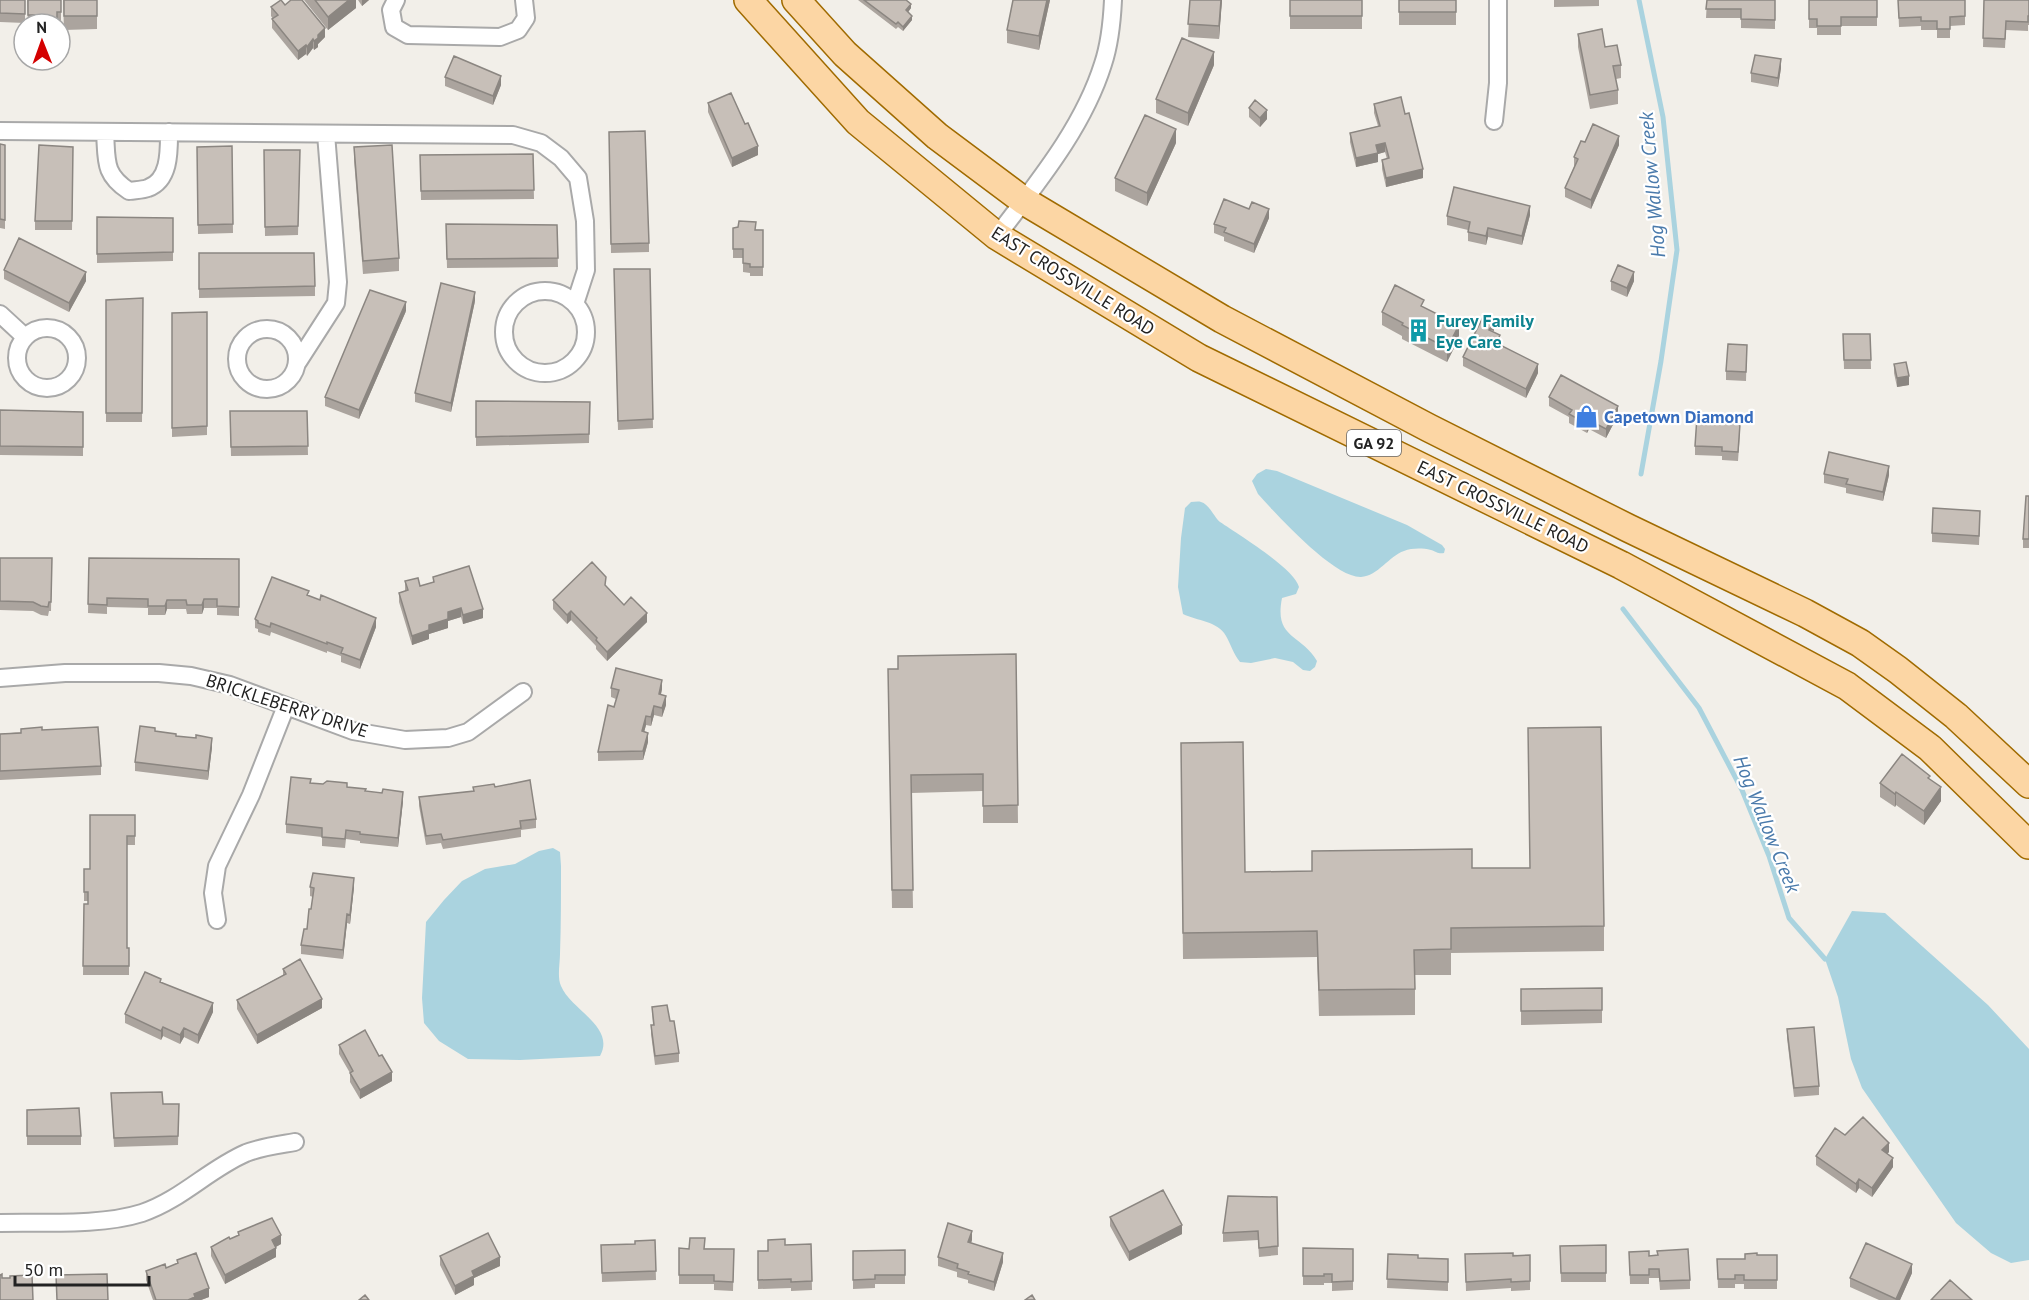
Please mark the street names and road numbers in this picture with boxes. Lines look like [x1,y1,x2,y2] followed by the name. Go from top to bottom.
[987,221,1159,340] street label: EAST CROSSVILLE ROAD
[1347,430,1401,456] road number: GA 92
[1414,455,1593,558] street label: EAST CROSSVILLE ROAD
[203,668,371,743] street label: BRICKLEBERRY DRIVE

